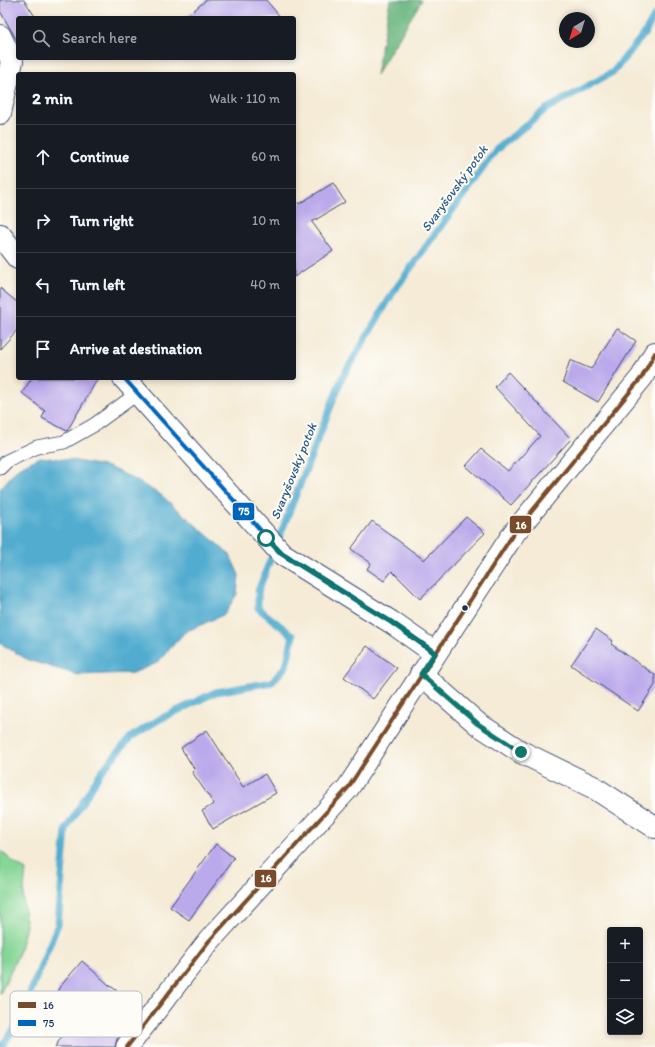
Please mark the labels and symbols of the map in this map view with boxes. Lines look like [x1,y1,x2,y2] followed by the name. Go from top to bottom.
[559,12,595,48] north arrow
[418,141,491,234] water label: Svaryšovský potok
[267,420,320,522] water label: Svaryšovský potok
[232,502,255,521] line badge: 75
[237,505,250,518] text: 75
[509,515,532,534] line badge: 16
[516,519,527,532] text: 16
[257,529,275,547] route start
[460,603,470,613] unlabelled marker
[512,743,530,761] route end
[254,869,277,888] line badge: 16
[261,872,272,885] text: 16
[10,991,142,1037] legend
[43,999,54,1012] text: 16
[43,1017,54,1030] text: 75

